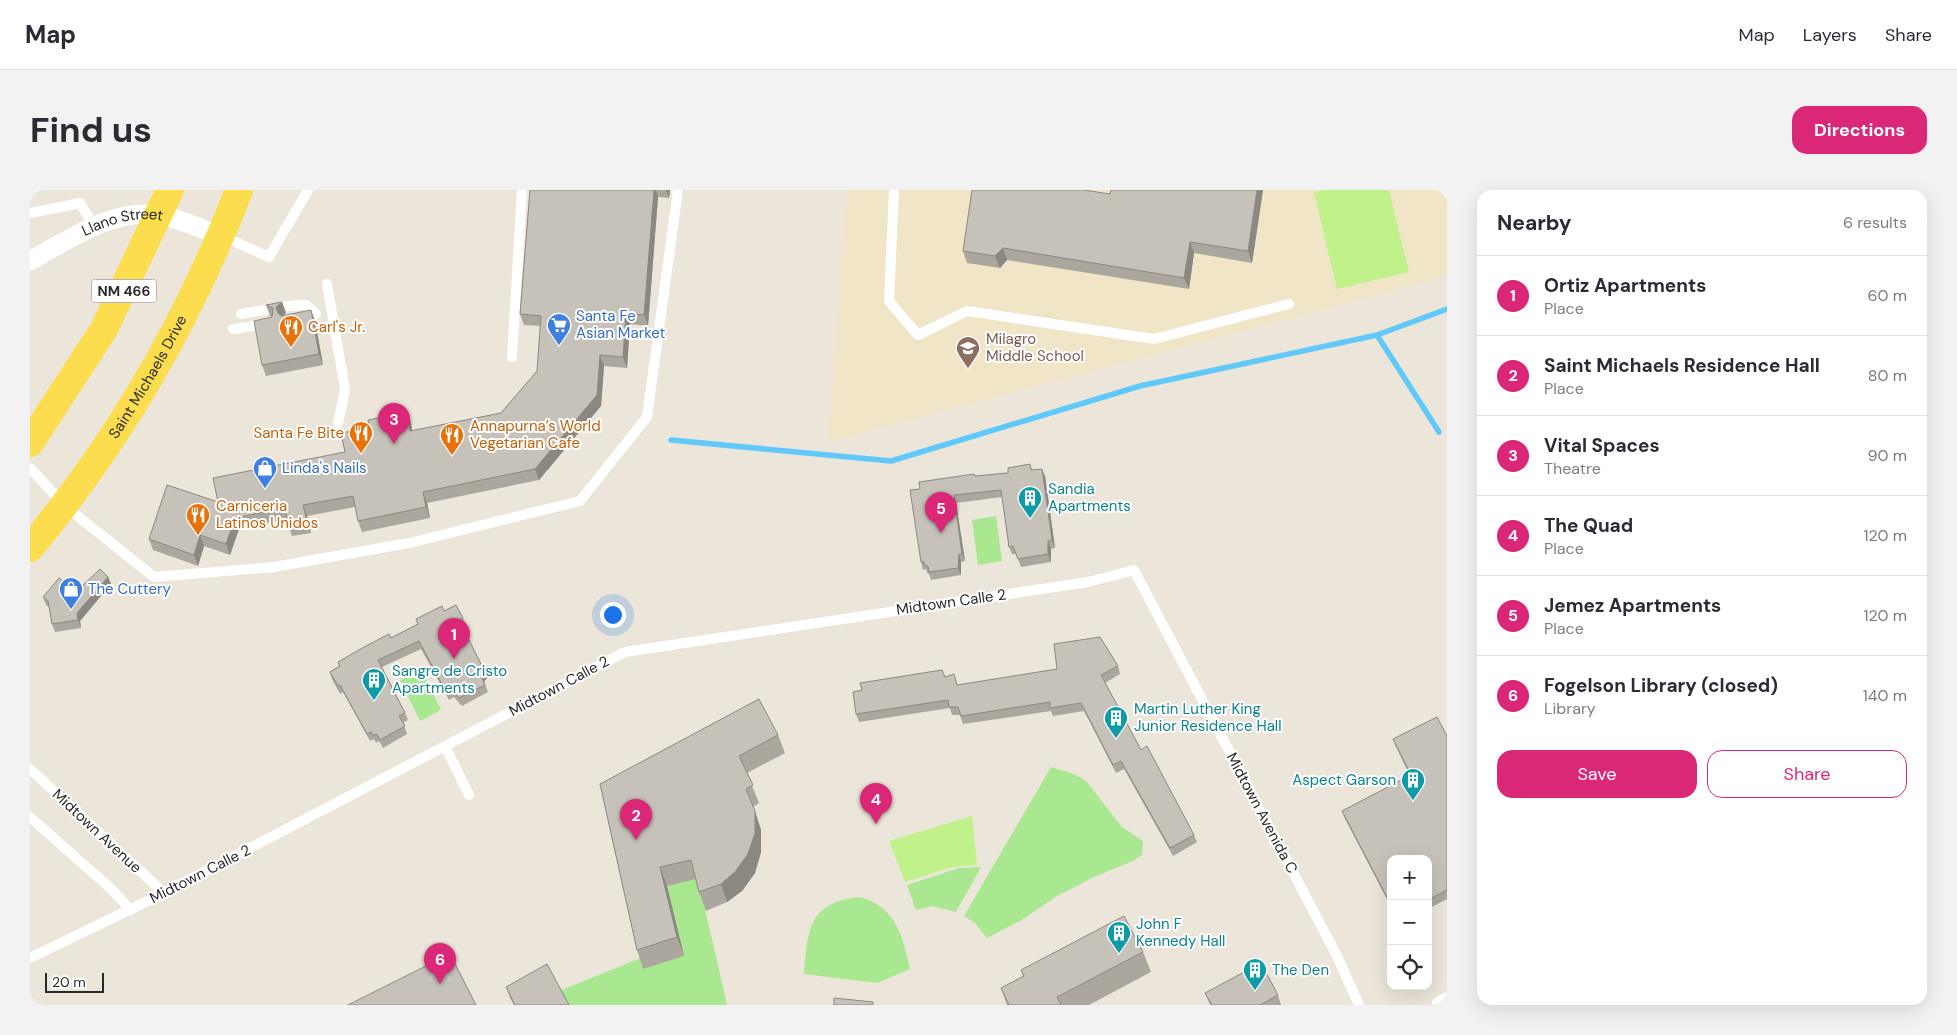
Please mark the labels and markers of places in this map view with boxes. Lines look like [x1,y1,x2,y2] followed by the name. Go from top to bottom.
[576,306,665,343] place label: Santa Fe Asian Market
[546,312,572,346] supermarket icon: Santa Fe Asian Market
[278,314,304,348] restaurant icon: Carl's Jr.
[308,317,365,337] place label: Carl's Jr.
[986,329,1084,366] place label: Milagro Middle School
[955,335,981,369] school or university icon: Milagro Middle School
[378,403,410,444] pin: 3
[470,416,601,453] place label: Annapurna’s World Vegetarian Cafe
[348,420,374,454] restaurant icon: Santa Fe Bite
[439,422,465,456] restaurant icon: Annapurna’s World Vegetarian Cafe
[253,423,344,443] place label: Santa Fe Bite
[252,455,278,489] shop icon: Linda's Nails
[282,458,367,478] place label: Linda's Nails
[1048,479,1131,516] place label: Sandia Apartments
[1017,485,1043,519] building icon: Sandia Apartments
[925,492,957,533] pin: 5
[216,496,318,533] place label: Carniceria Latinos Unidos
[185,502,211,536] restaurant icon: Carniceria Latinos Unidos
[58,576,84,610] shop icon: The Cuttery
[88,579,172,599] place label: The Cuttery
[438,618,470,659] pin: 1
[392,661,507,698] place label: Sangre de Cristo Apartments
[361,667,387,701] building icon: Sangre de Cristo Apartments
[1134,699,1282,736] place label: Martin Luther King Junior Residence Hall
[1103,705,1129,739] building icon: Martin Luther King Junior Residence Hall
[1400,767,1426,801] building icon: Aspect Garson
[1292,770,1396,790] place label: Aspect Garson
[860,783,892,824] pin: 4
[620,799,652,840] pin: 2
[1136,914,1225,951] place label: John F Kennedy Hall
[1106,920,1132,954] building icon: John F Kennedy Hall
[424,943,456,984] pin: 6
[1242,957,1268,991] building icon: The Den
[1272,960,1329,980] place label: The Den

